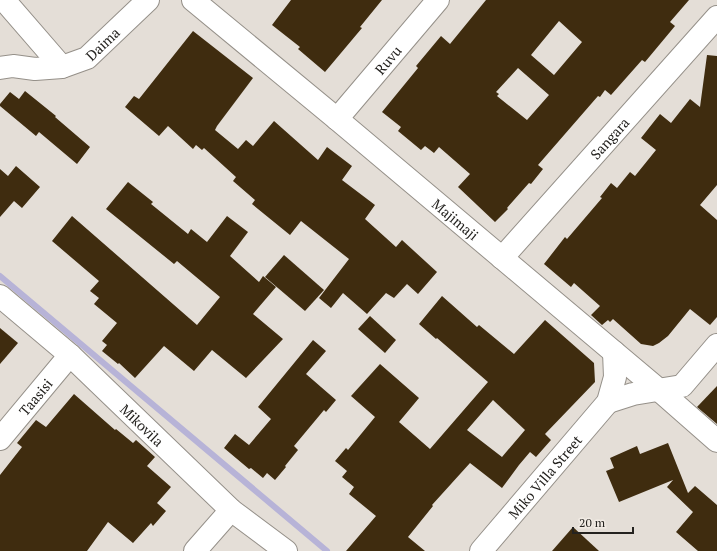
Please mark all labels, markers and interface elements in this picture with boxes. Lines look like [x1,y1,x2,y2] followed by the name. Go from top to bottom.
[81,23,123,64] street label: Daima
[370,41,405,78] street label: Ruvu
[585,113,633,163] street label: Sangara
[429,194,483,244] street label: Majimaji
[14,374,56,419] street label: Taasisi
[116,399,168,450] street label: Mikovila
[504,430,586,522] street label: Miko Villa Street
[573,509,633,535] scale bar
[579,515,606,530] text: 20 m

